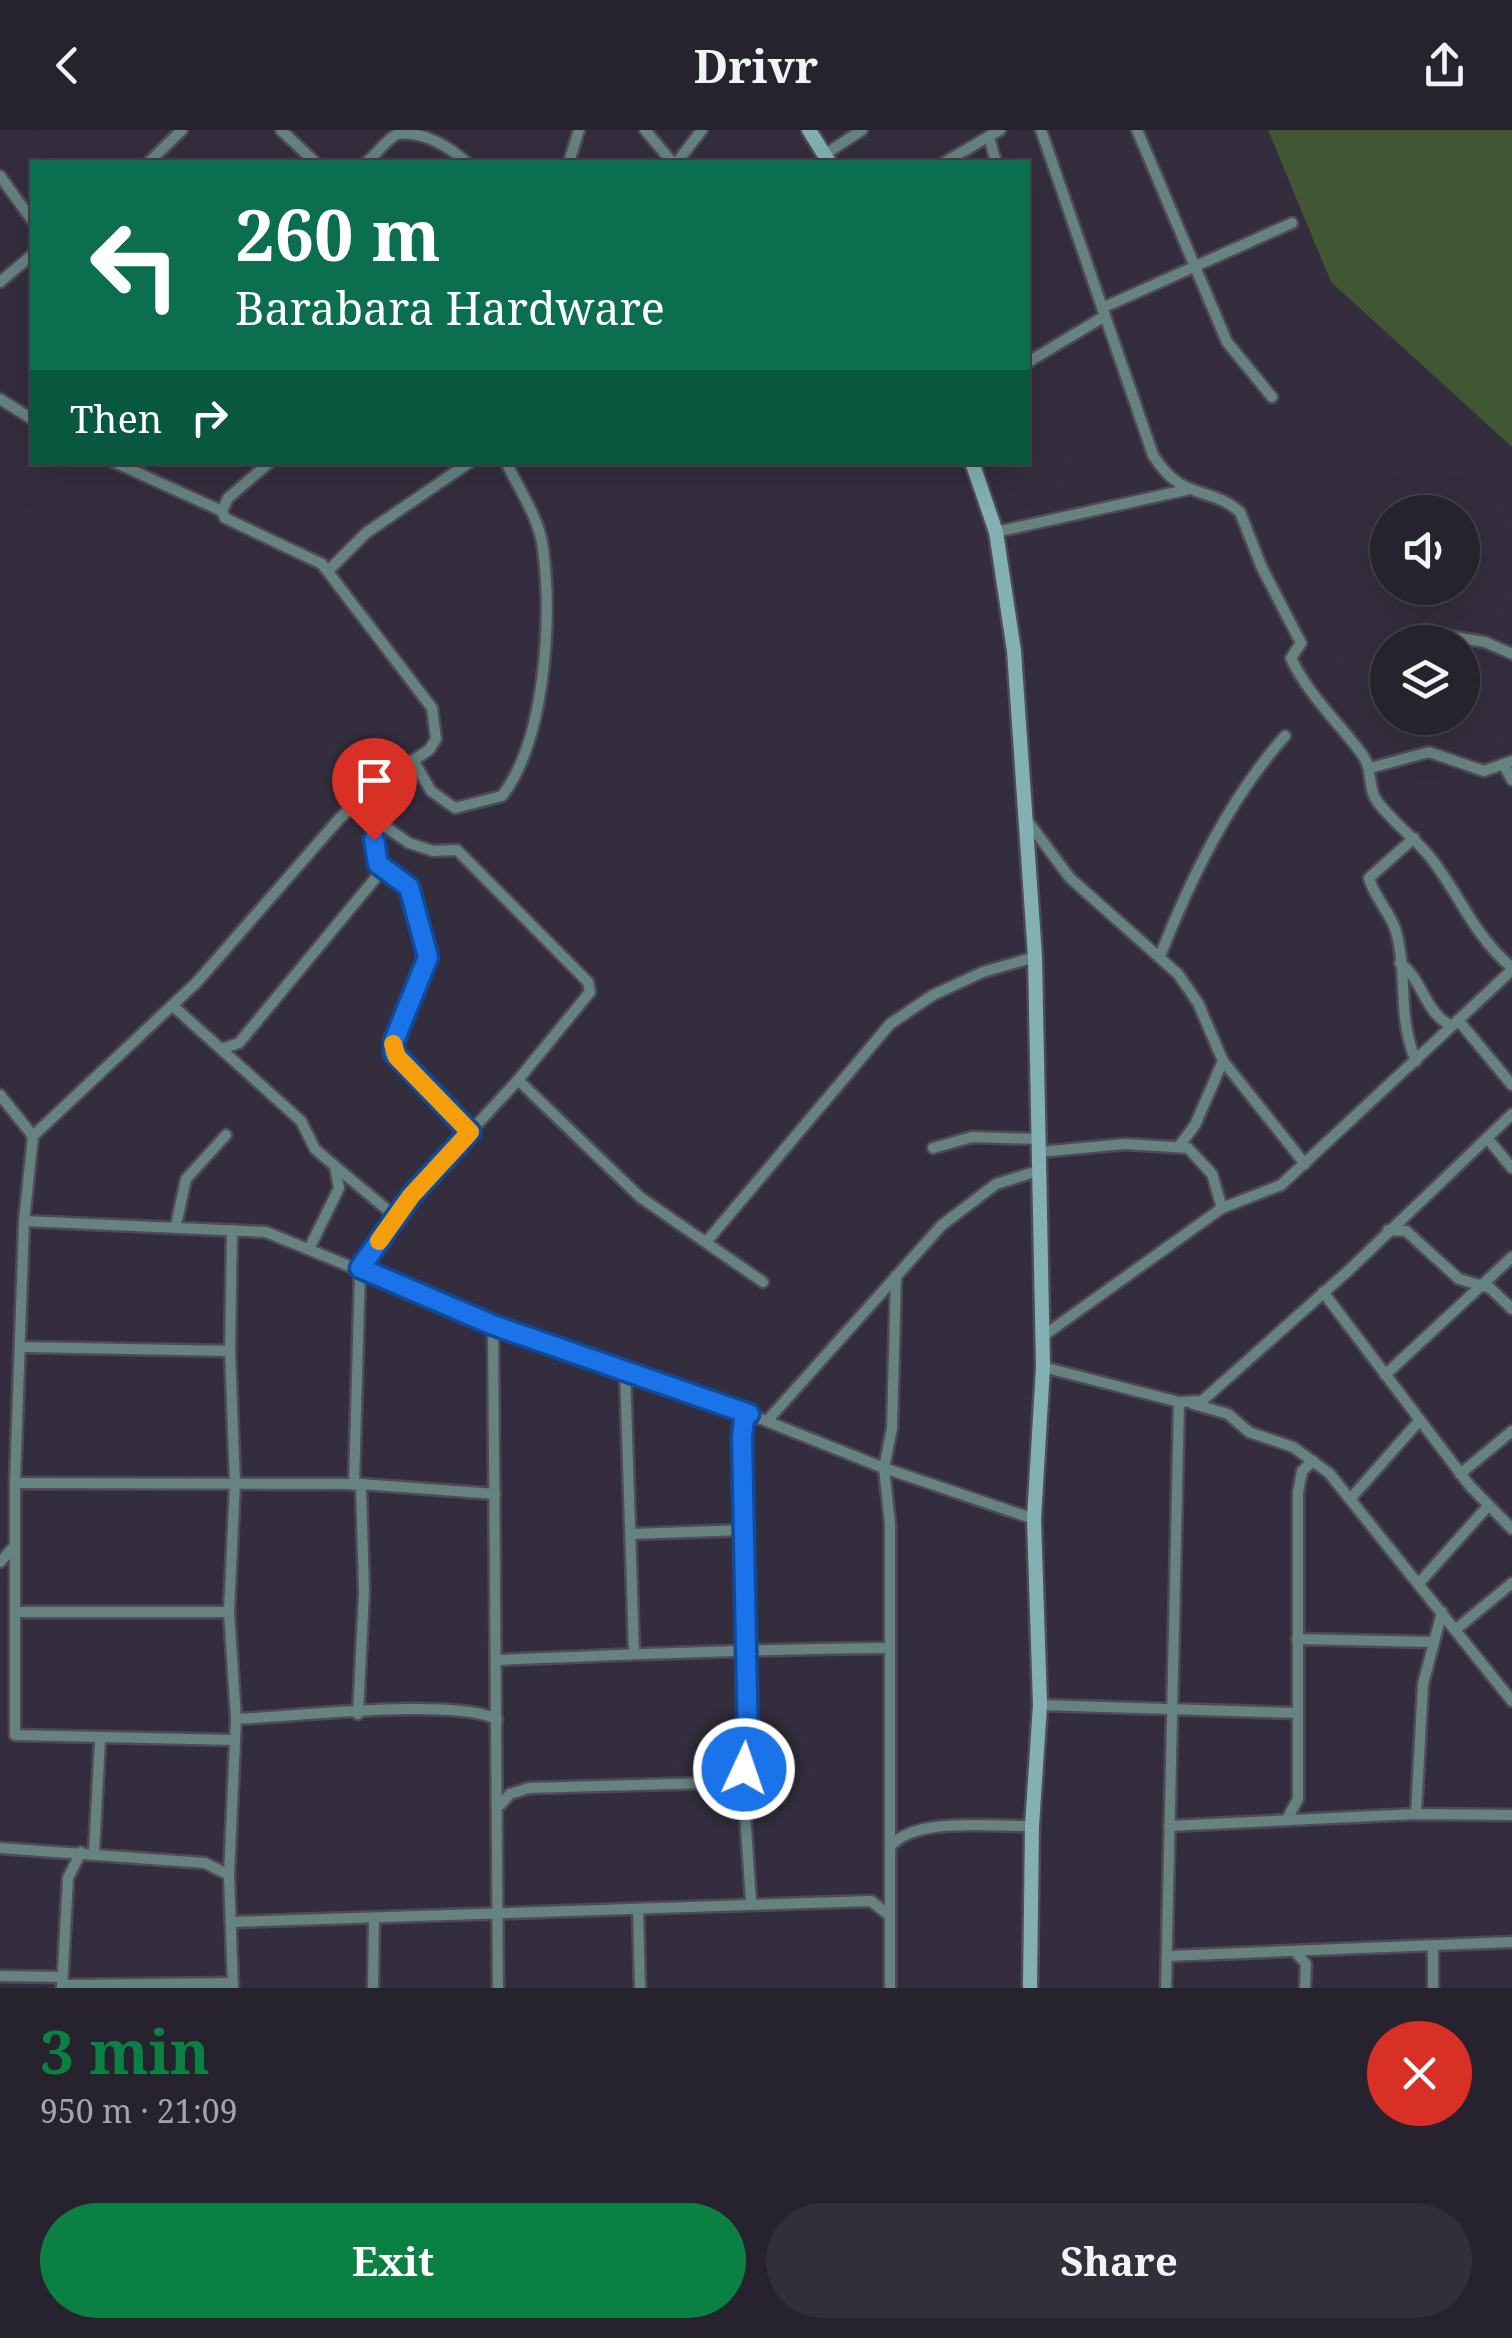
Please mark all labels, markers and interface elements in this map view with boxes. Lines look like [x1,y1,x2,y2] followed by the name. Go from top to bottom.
[694,35,818,96] text: Drivr
[40,38,95,93] icon: back
[1417,38,1472,93] icon: share
[235,186,441,282] text: 260 m
[70,200,200,330] icon: left
[235,277,665,338] text: Barabara Hardware
[182,390,237,445] icon: right
[70,392,162,444] text: Then
[1370,495,1480,735] map controls
[1370,495,1480,605] button: sound
[1370,625,1480,735] button: layers
[332,738,417,841] pin
[347,753,402,808] icon: arrive
[692,1717,796,1821] position arrow
[40,2010,210,2092] text: 3 min
[1367,2021,1472,2126] button: close
[40,2089,238,2132] text: 950 m · 21:09
[40,2203,746,2318] button: Exit
[766,2203,1472,2318] button: Share

